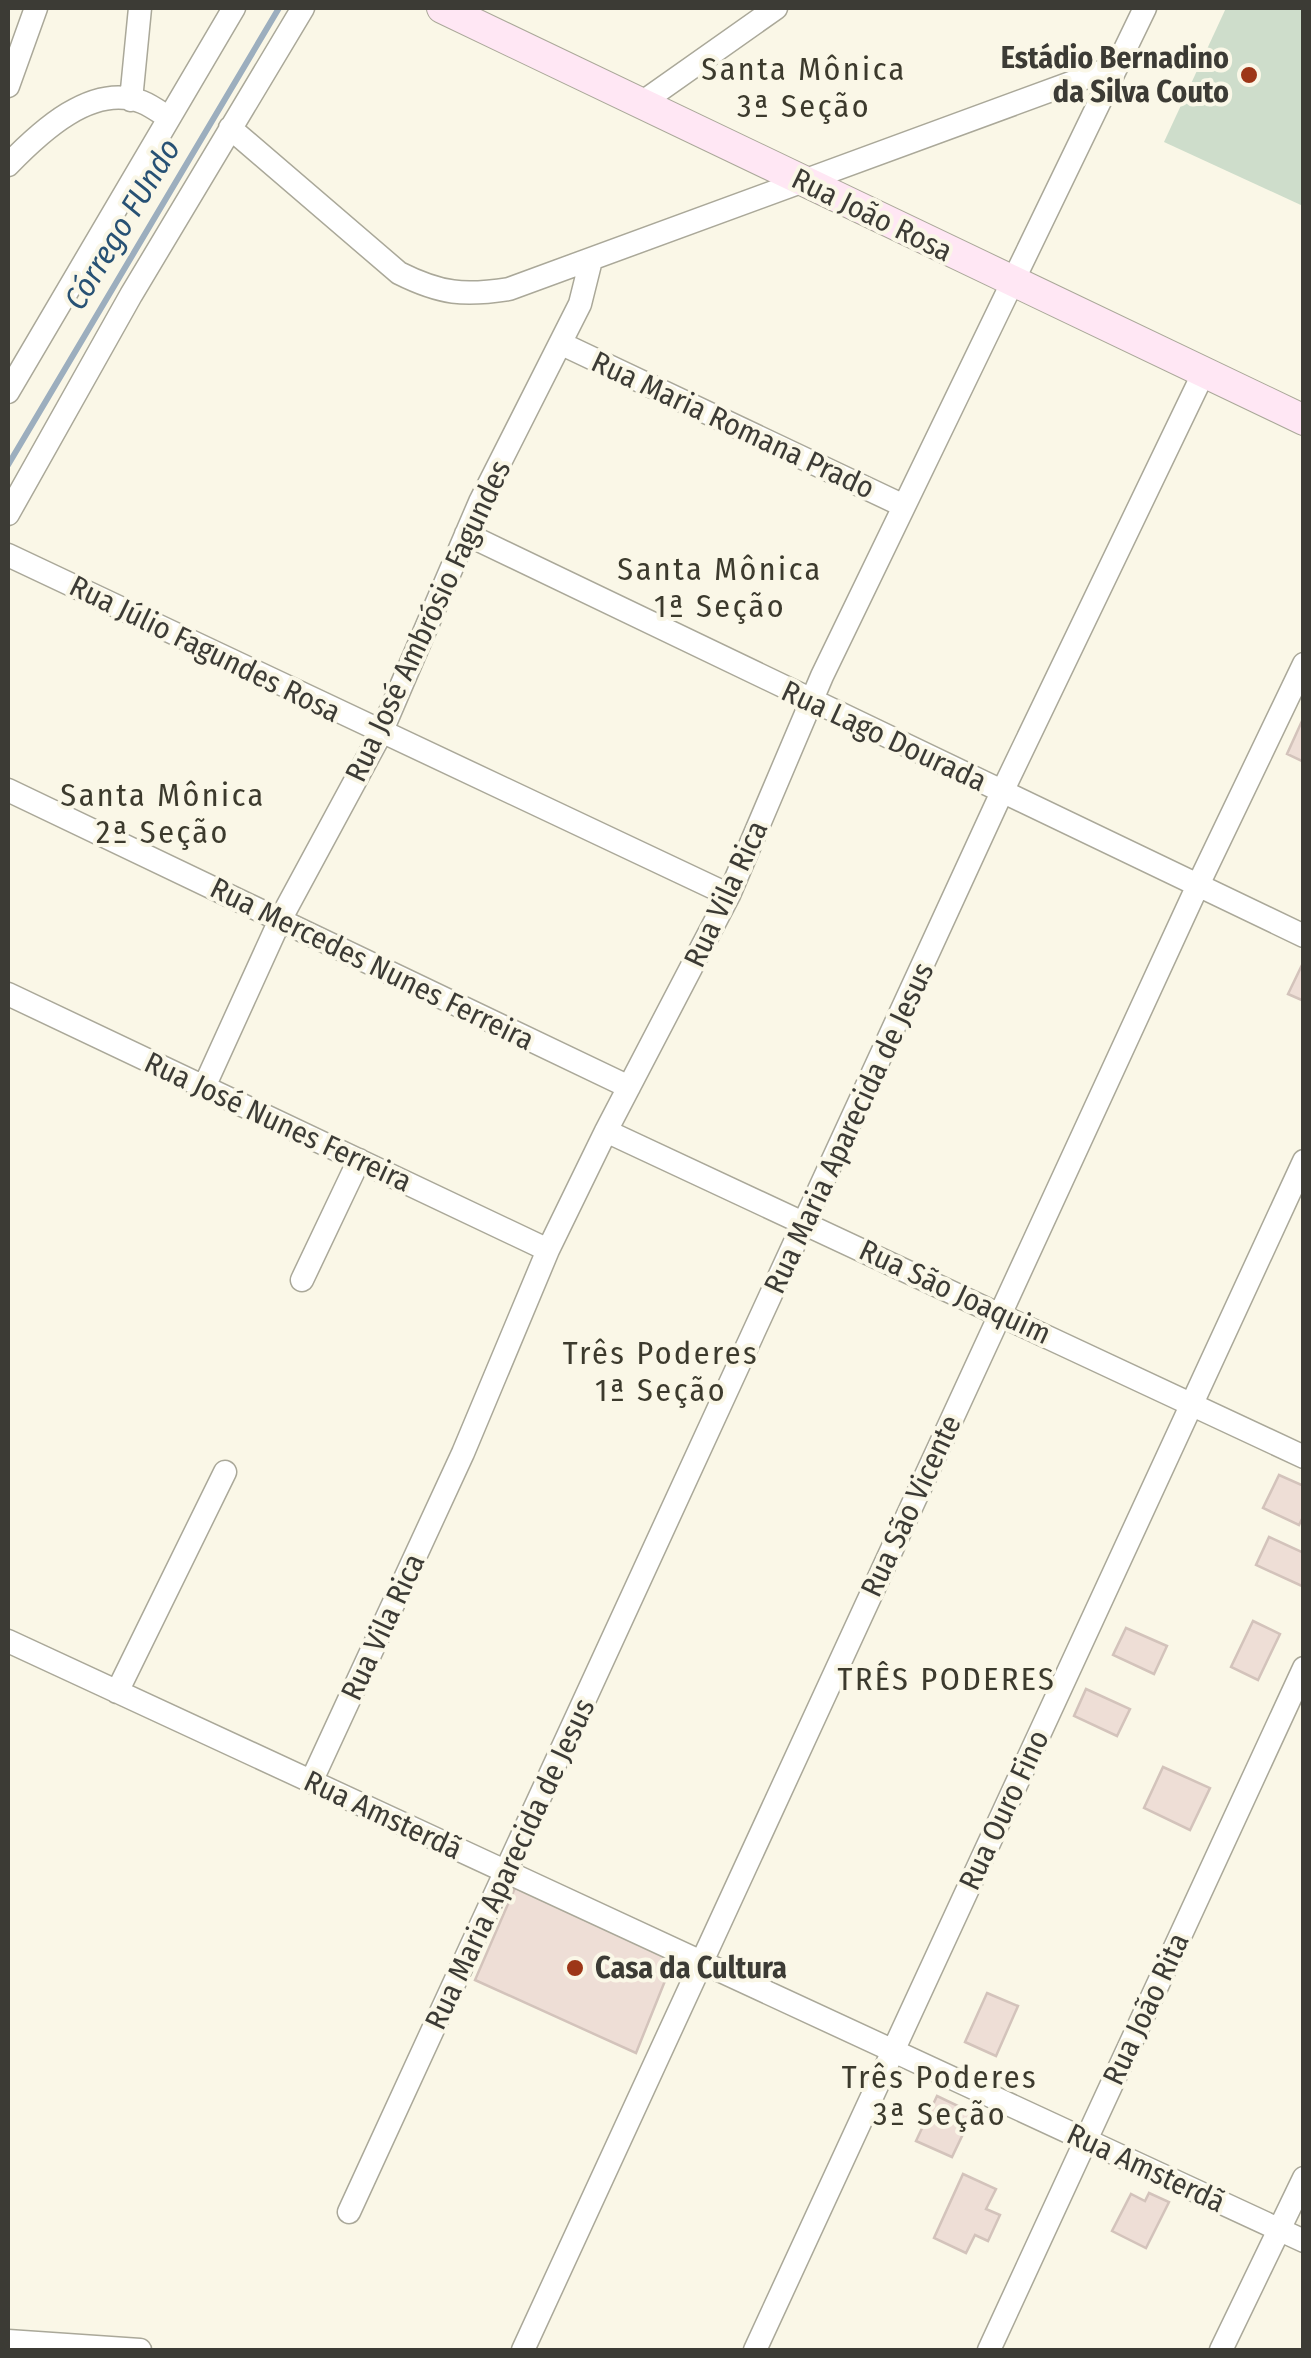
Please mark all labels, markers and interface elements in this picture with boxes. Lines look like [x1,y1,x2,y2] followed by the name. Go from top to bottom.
[1001,40,1229,110] place label: Estádio Bernadino da Silva Couto
[701,50,907,125] district label: Santa Mônica 3ª Seção
[1238,64,1260,86] marker: Estádio Bernadino da Silva Couto
[56,132,188,316] water label: Córrego FUndo
[786,161,958,269] street label: Rua João Rosa
[586,344,880,506] street label: Rua Maria Romana Prado
[338,455,518,787] street label: Rua José Ambrósio Fagundes
[617,550,823,625] district label: Santa Mônica 1ª Seção
[64,568,346,730] street label: Rua Júlio Fagundes Rosa
[776,673,992,799] street label: Rua Lago Dourada
[60,776,266,851] district label: Santa Mônica 2ª Seção
[676,815,776,973] street label: Rua Vila Rica
[204,870,540,1058] street label: Rua Mercedes Nunes Ferreira
[756,957,942,1299] street label: Rua Maria Aparecida de Jesus
[139,1044,417,1200] street label: Rua José Nunes Ferreira
[854,1232,1056,1352] street label: Rua São Joaquim
[563,1334,759,1409] district label: Três Poderes 1ª Seção
[853,1410,969,1602] street label: Rua São Vicente
[333,1548,433,1706] street label: Rua Vila Rica
[838,1660,1056,1698] district label: TRÊS PODERES
[417,1693,603,2035] street label: Rua Maria Aparecida de Jesus
[951,1724,1057,1896] street label: Rua Ouro Fino
[298,1763,468,1867] street label: Rua Amsterdã
[1095,1927,1197,2091] street label: Rua João Rita
[595,1950,787,1986] place label: Casa da Cultura
[564,1957,586,1979] marker: Casa da Cultura
[842,2058,1038,2133] district label: Três Poderes 3ª Seção
[1061,2116,1231,2220] street label: Rua Amsterdã

